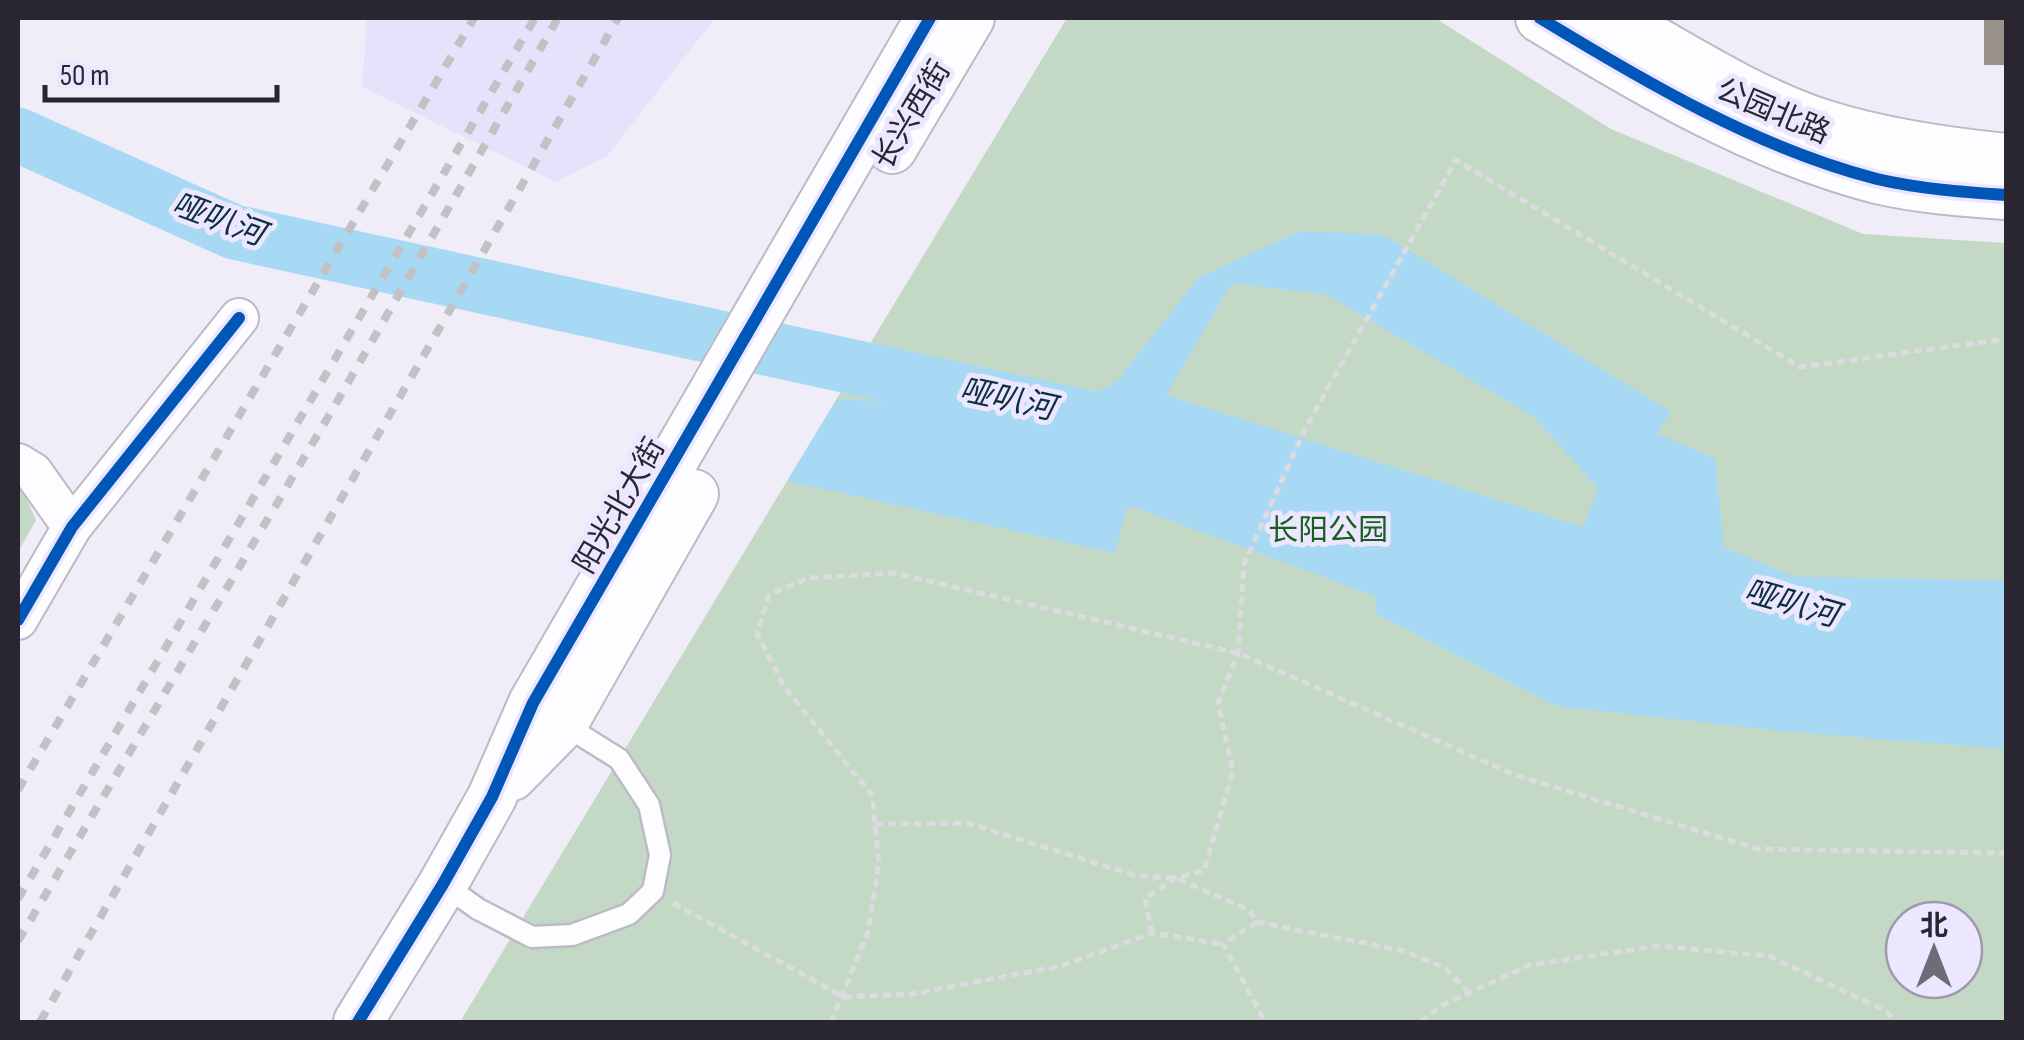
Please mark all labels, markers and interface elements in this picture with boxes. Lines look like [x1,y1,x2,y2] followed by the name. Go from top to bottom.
[45,40,278,102] scale bar
[866,54,958,176] street label: 长兴西街
[60,58,109,94] text: 50 m
[1711,72,1835,152] street label: 公园北路
[166,185,275,257] water label: 哑叭河
[956,371,1064,430] water label: 哑叭河
[567,432,673,580] street label: 阳光北大街
[1268,513,1388,549] park label: 长阳公园
[1739,572,1848,638] water label: 哑叭河
[1884,900,1984,1000] north arrow
[1920,910,1948,943] text: 北

